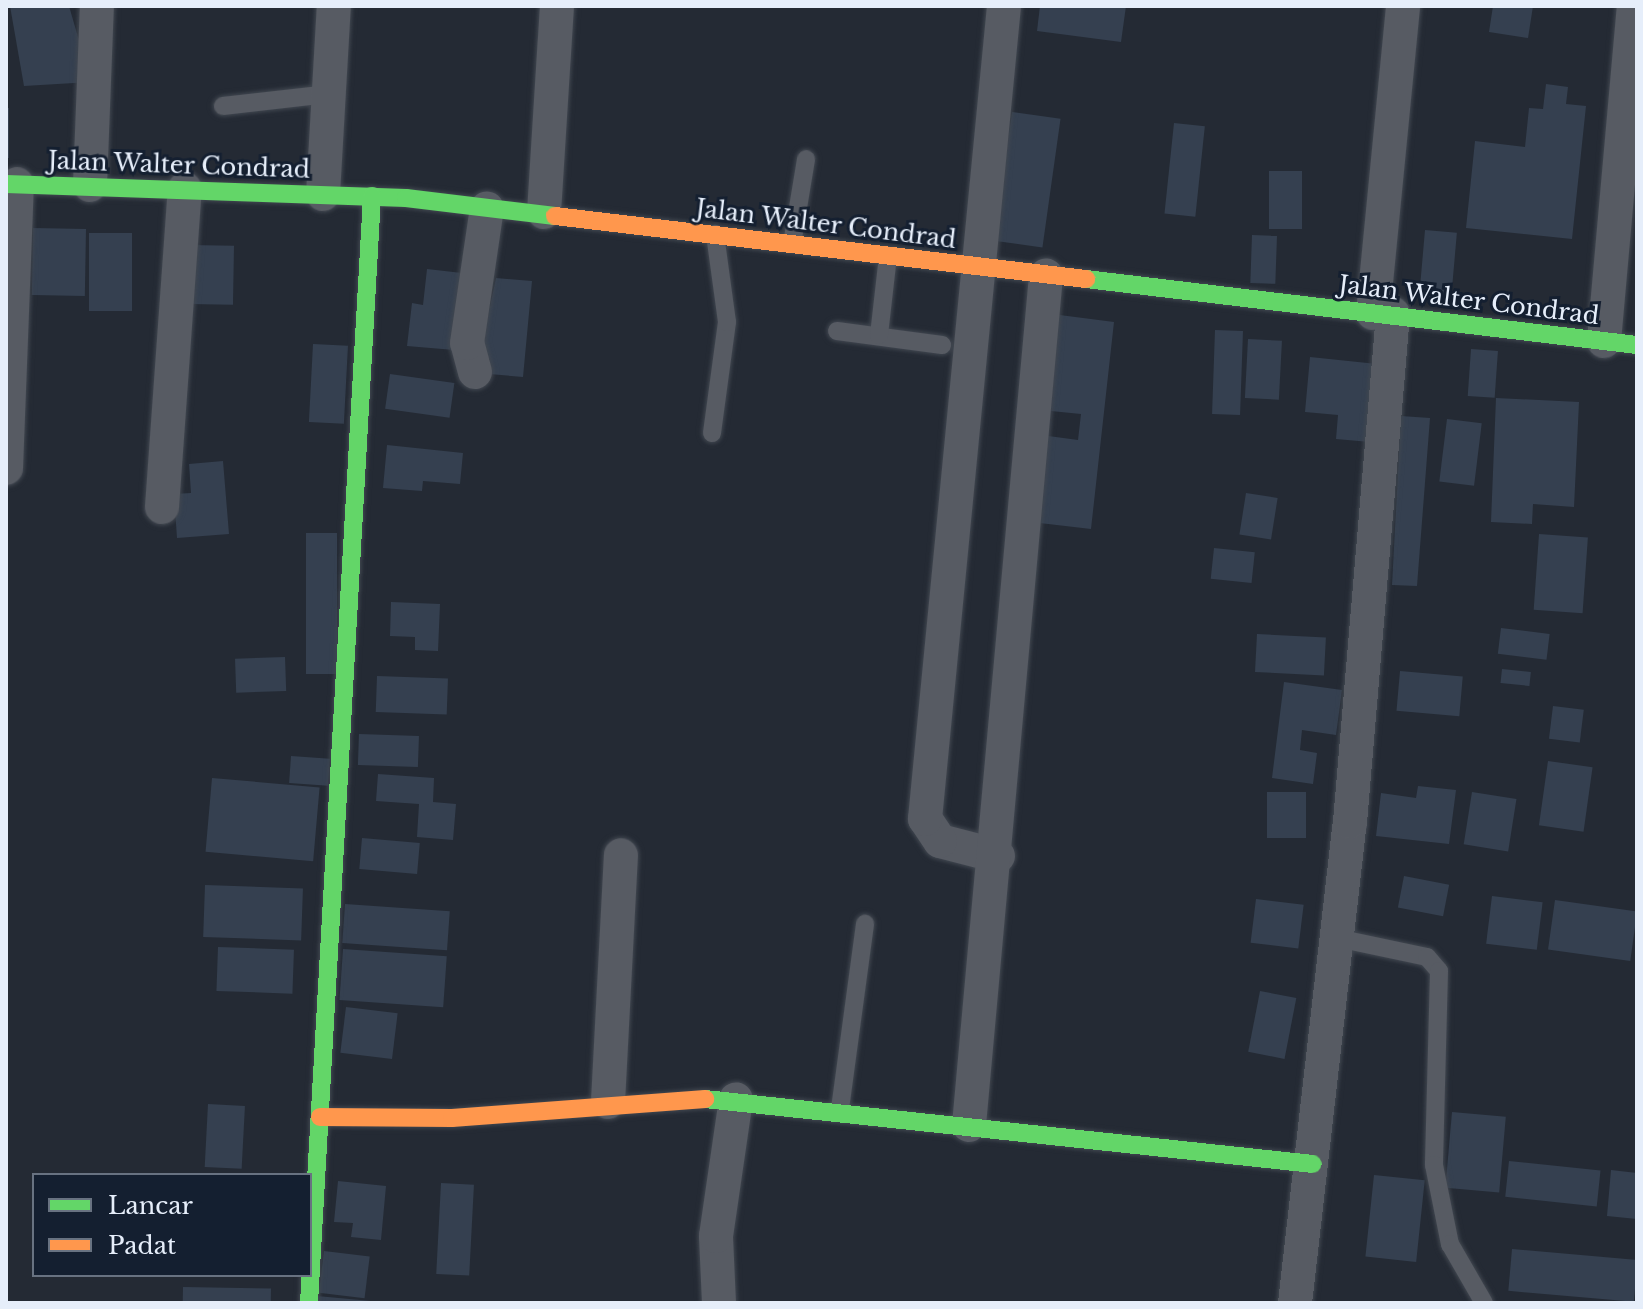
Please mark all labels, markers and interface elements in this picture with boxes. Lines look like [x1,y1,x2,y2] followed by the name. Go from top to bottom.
[47,146,311,184] street label: Jalan Walter Condrad
[693,194,959,254] street label: Jalan Walter Condrad
[1336,270,1602,330] street label: Jalan Walter Condrad
[32,1173,312,1277] legend
[108,1191,193,1220] text: Lancar
[108,1231,176,1260] text: Padat

